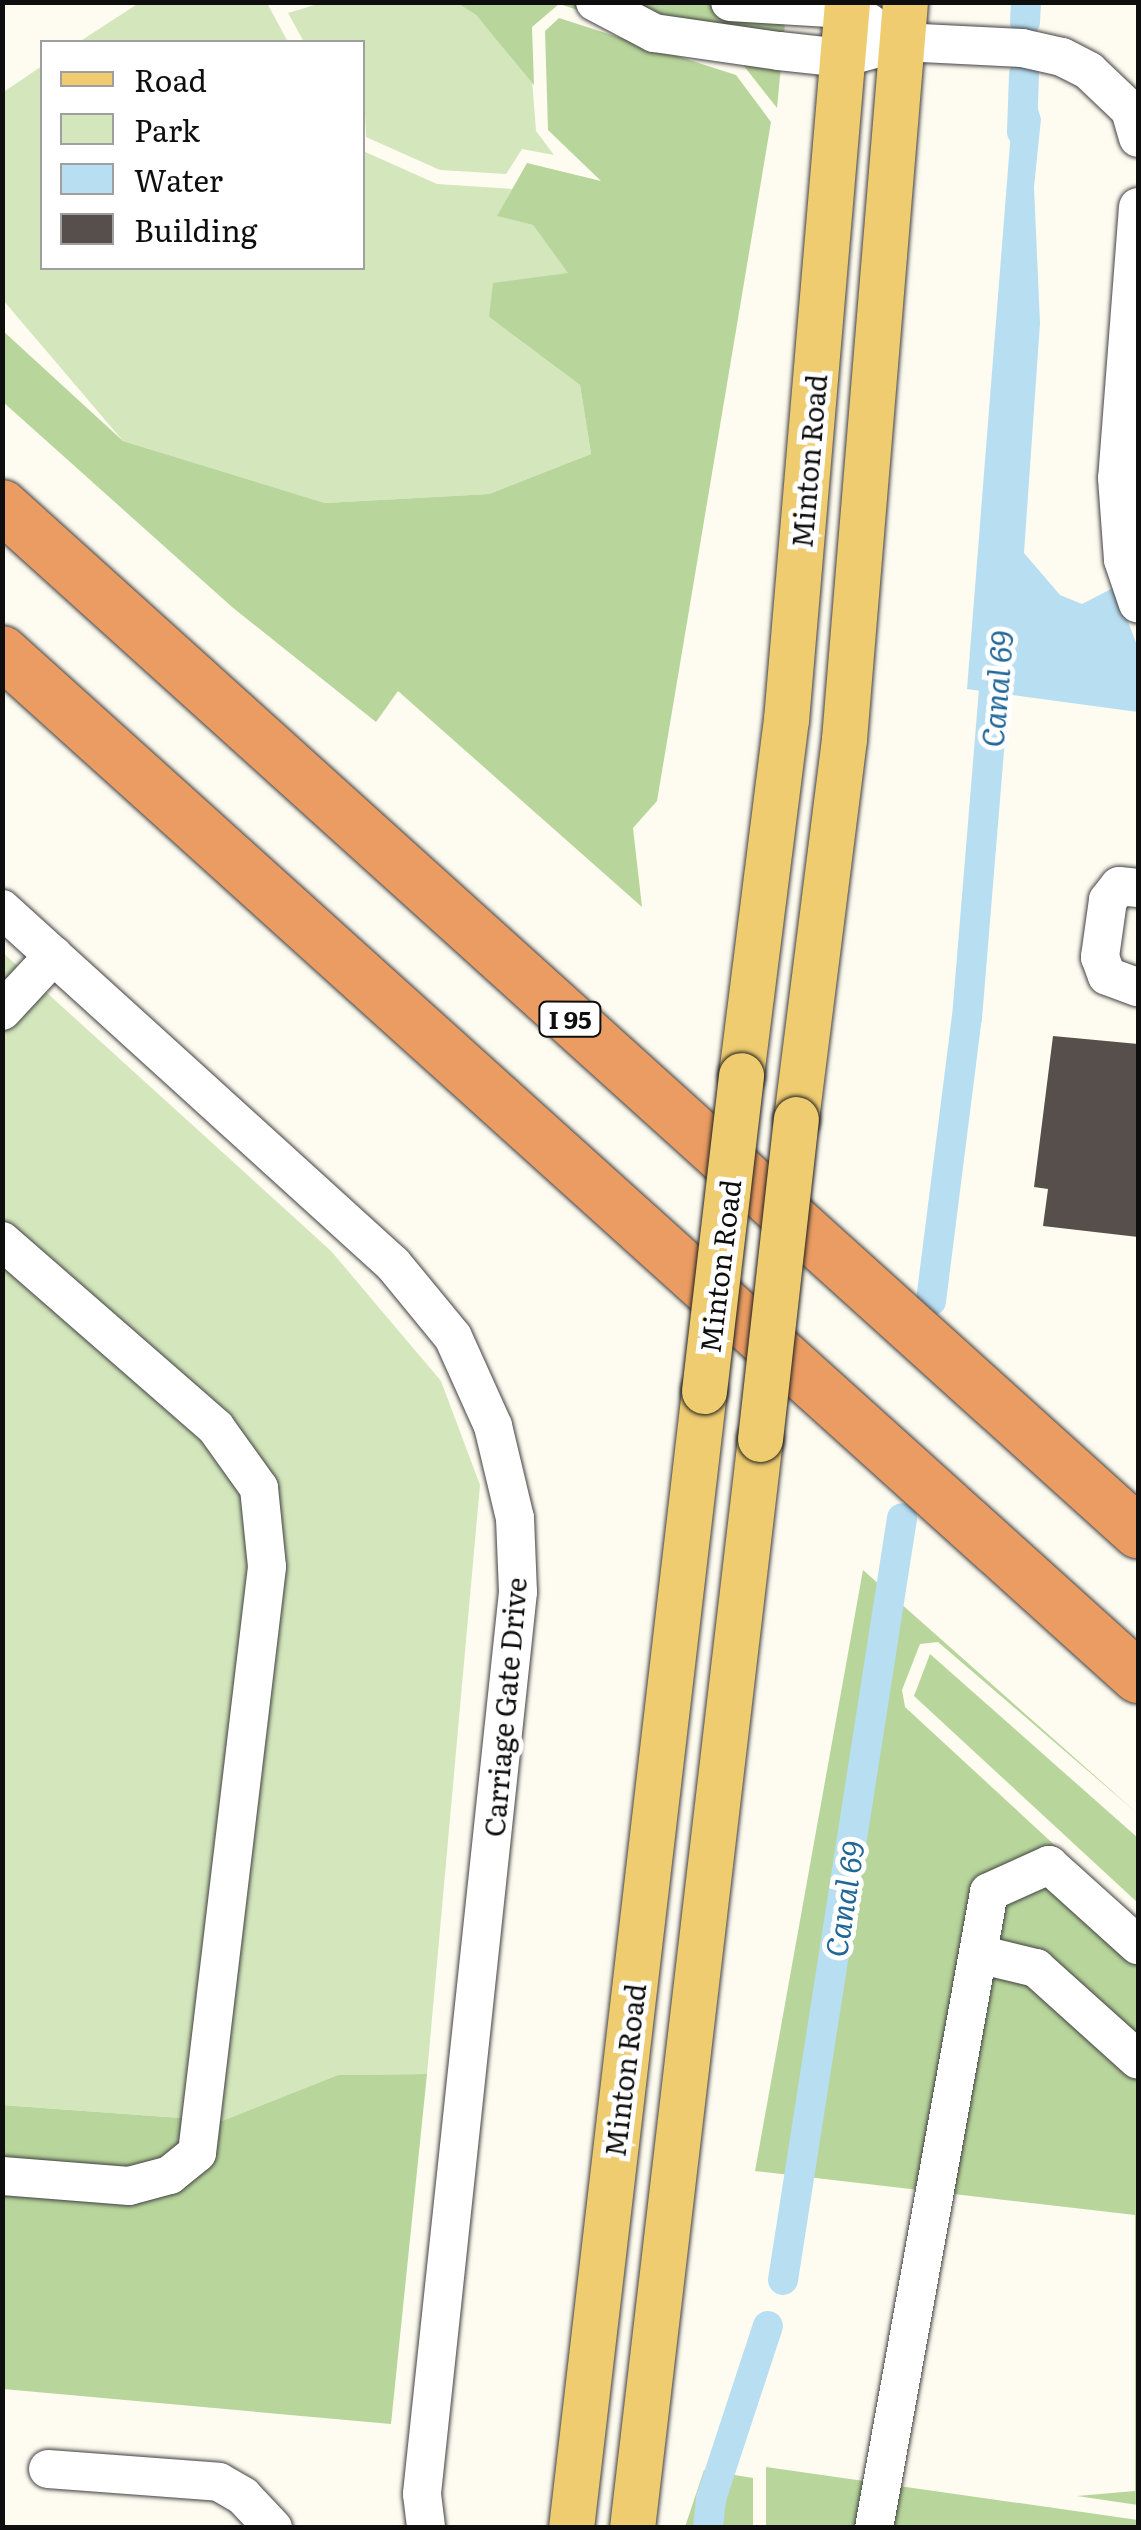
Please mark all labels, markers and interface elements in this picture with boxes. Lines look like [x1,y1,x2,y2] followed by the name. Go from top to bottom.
[40,40,365,270] legend
[134,57,207,101] text: Road
[134,107,200,151] text: Park
[134,157,223,201] text: Water
[134,207,258,251] text: Building
[784,373,832,549] street label: Minton Road
[973,629,1019,749] water label: Canal 69
[538,999,602,1039] road number: I 95
[692,1178,746,1354] street label: Minton Road
[476,1576,532,1838] street label: Carriage Gate Drive
[816,1839,870,1959] water label: Canal 69
[597,1982,651,2158] street label: Minton Road

